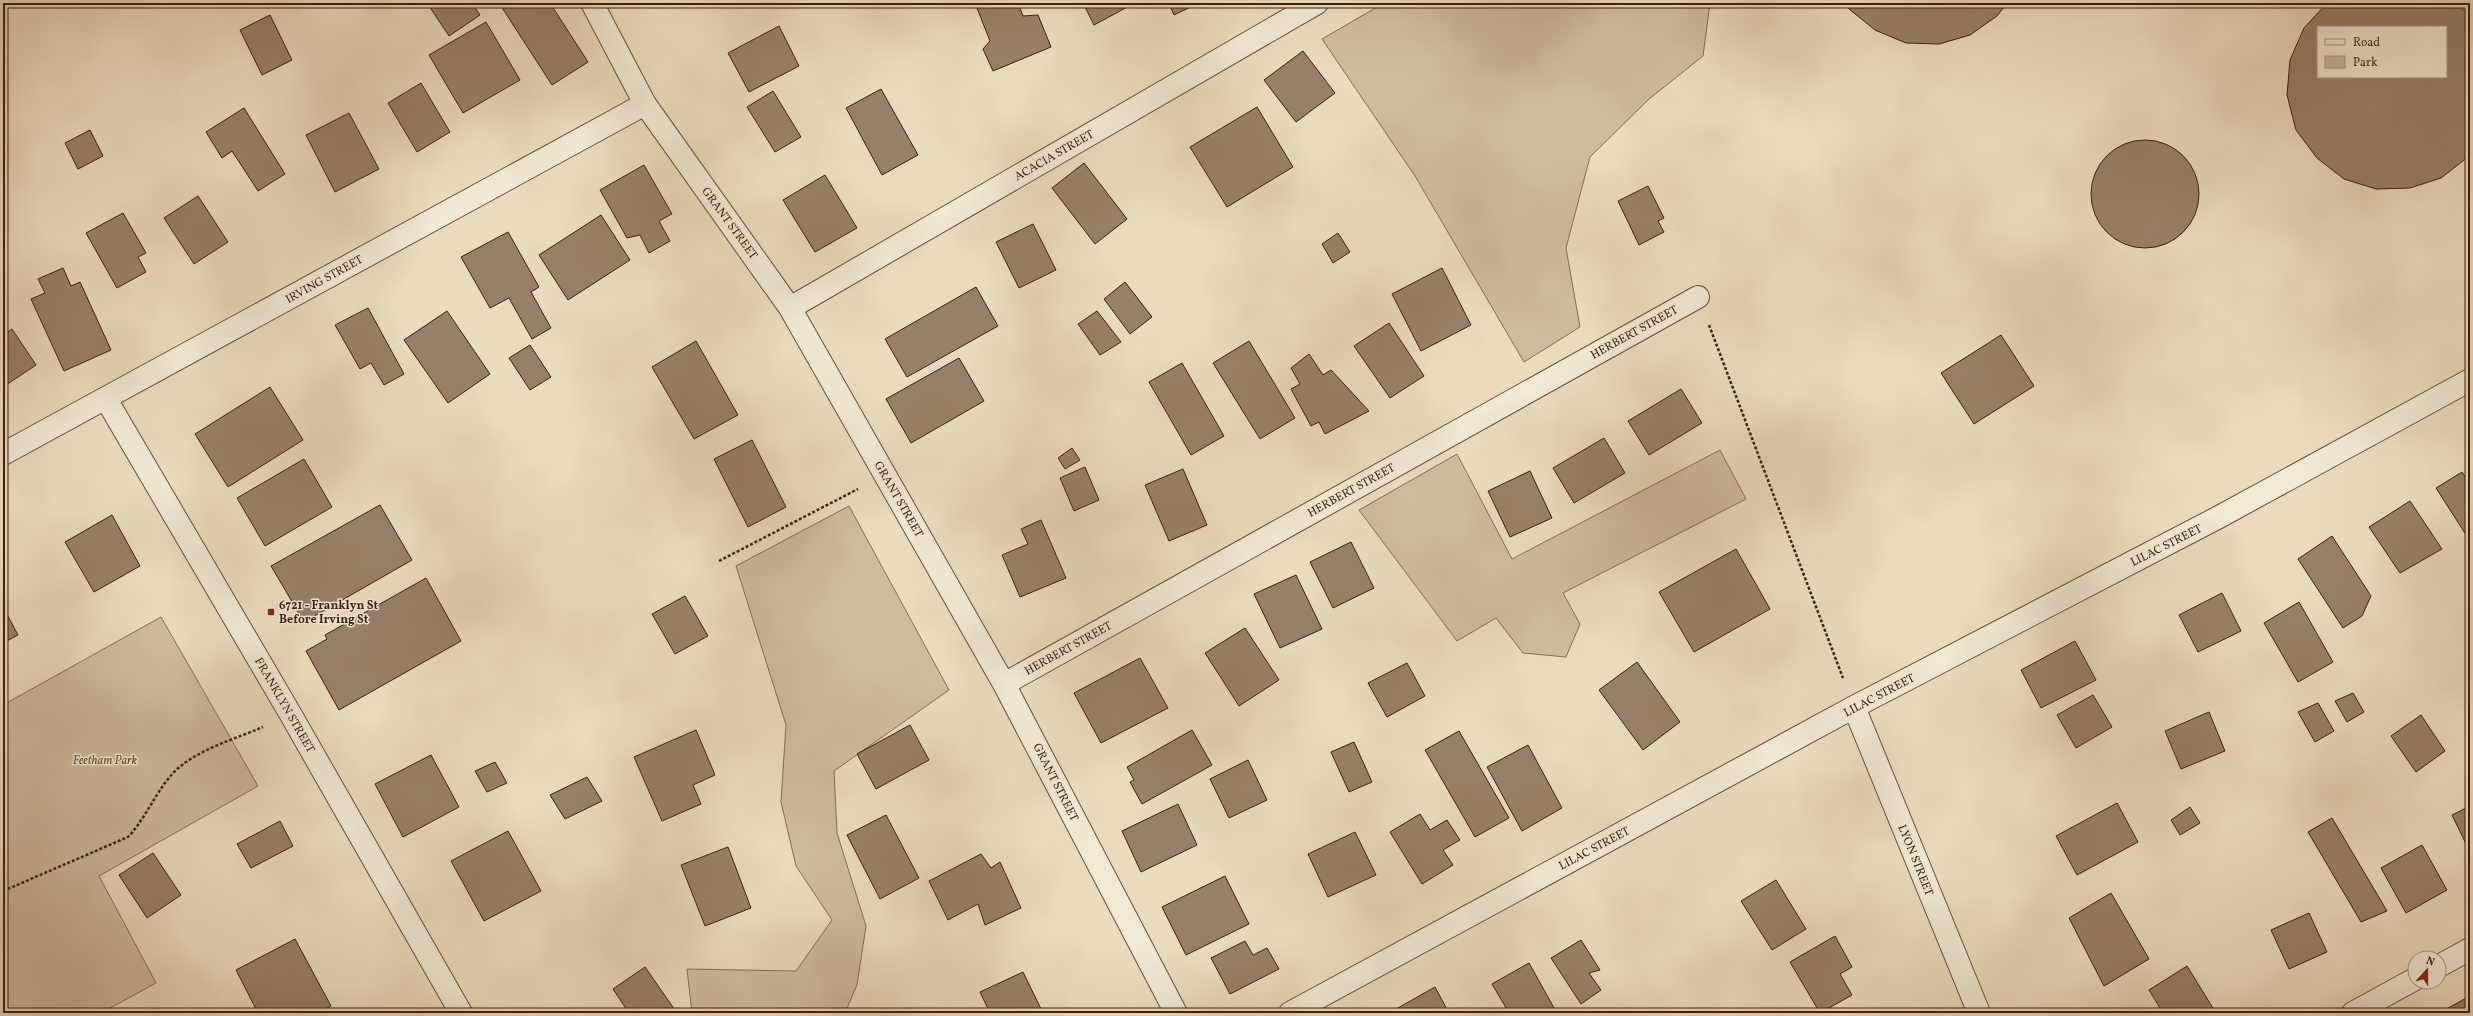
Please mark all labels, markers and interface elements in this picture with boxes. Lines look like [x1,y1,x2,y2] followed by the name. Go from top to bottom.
[2317,26,2447,78] legend
[2353,35,2380,51] text: Road
[2353,55,2378,71] text: Park
[1012,127,1097,185] street label: ACACIA STREET
[698,184,761,263] street label: GRANT STREET
[283,252,366,308] street label: IRVING STREET
[1588,302,1681,364] street label: HERBERT STREET
[870,458,926,541] street label: GRANT STREET
[1305,460,1398,522] street label: HERBERT STREET
[2128,521,2205,571] street label: LILAC STREET
[279,598,378,628] place label: 6721 - Franklyn St Before Irving St
[266,607,276,617] marker: 6721 - Franklyn St Before Irving St
[1022,618,1115,680] street label: HERBERT STREET
[250,655,318,756] street label: FRANKLYN STREET
[1841,670,1918,721] street label: LILAC STREET
[1029,741,1082,824] street label: GRANT STREET
[73,753,138,769] park label: Feetham Park
[1893,822,1937,898] street label: LYON STREET
[1556,823,1633,874] street label: LILAC STREET
[2407,950,2447,990] north arrow
[2424,954,2436,970] text: N

